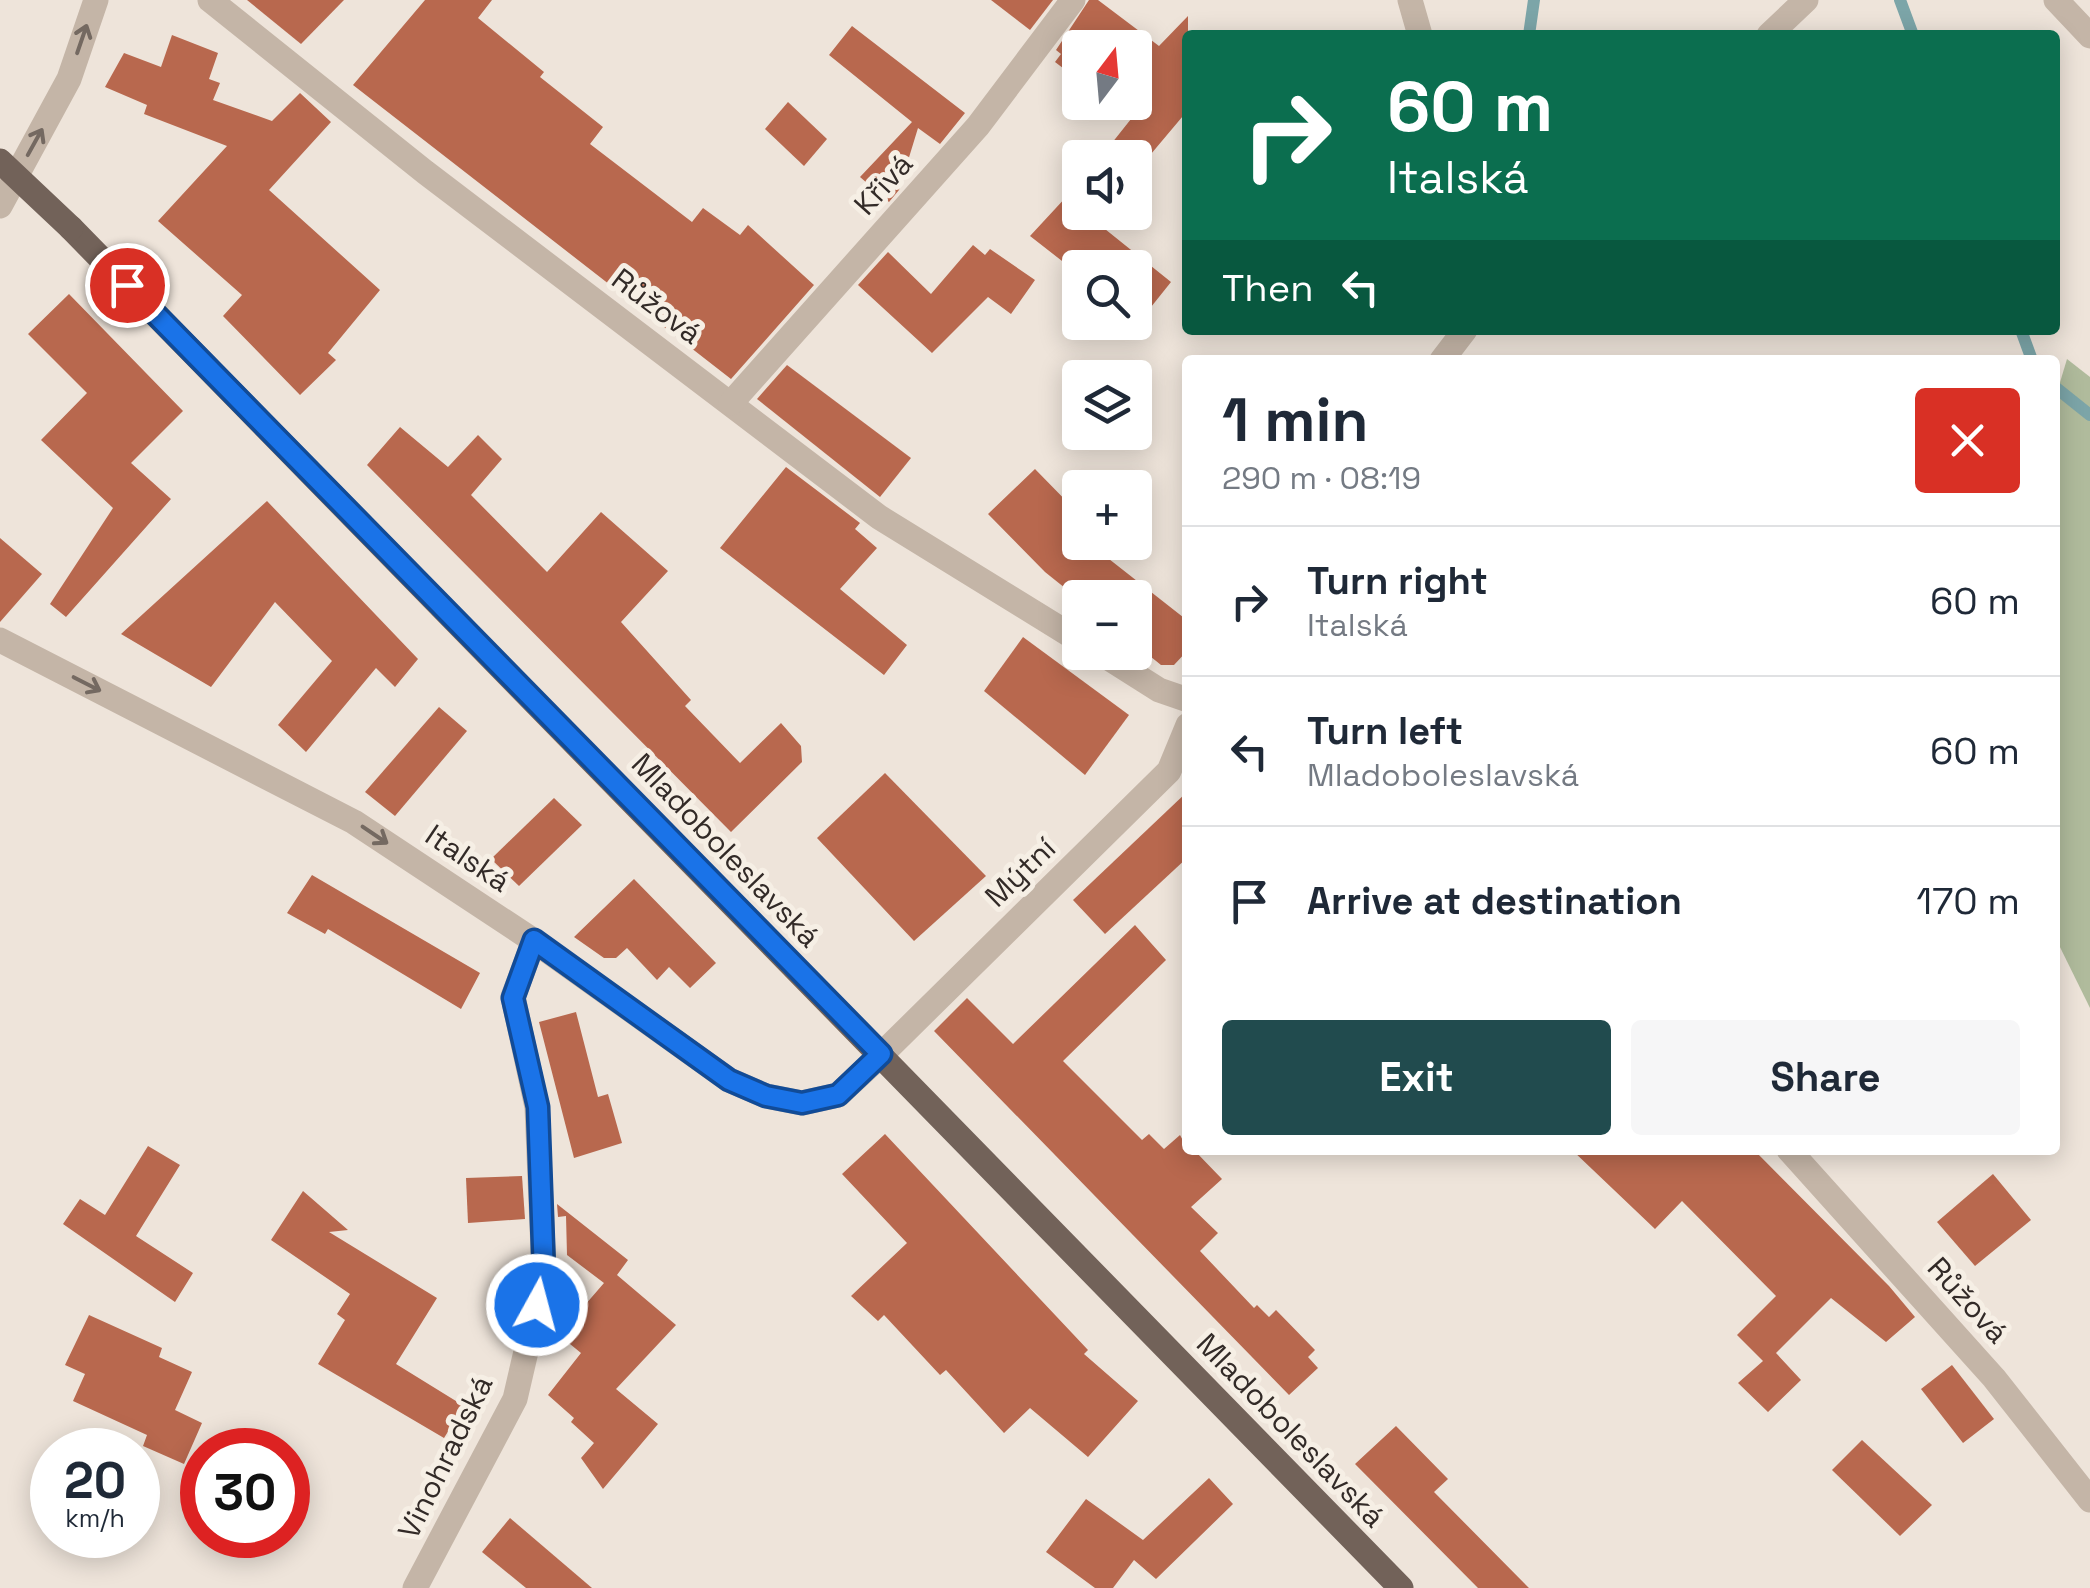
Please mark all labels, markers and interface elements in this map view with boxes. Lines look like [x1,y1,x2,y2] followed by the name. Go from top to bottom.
[75,24,93,56] one-way arrow
[1062,30,1152,120] north arrow
[1062,30,1152,670] map controls
[1387,62,1553,151] text: 60 m
[1222,70,1352,200] icon: right
[25,128,45,158] one-way arrow
[1062,140,1152,230] button: sound
[845,145,921,223] street label: Křivá
[1387,149,1529,206] text: Italská
[85,243,170,328] pin
[1062,250,1152,340] button: search
[100,258,155,313] icon: arrive
[604,259,710,353] street label: Růžová
[1333,260,1388,315] icon: left
[1222,264,1313,312] text: Then
[1062,360,1152,450] button: layers
[1222,382,1369,459] text: 1 min
[1915,388,2020,493] button: close
[1222,458,1421,498] text: 290 m · 08:19
[1062,470,1152,560] button: +
[1307,557,1488,605] text: Turn right
[1222,574,1277,629] icon: right
[1930,577,2020,625] text: 60 m
[1062,580,1152,670] button: −
[1307,605,1408,645] text: Italská
[72,675,102,694] one-way arrow
[1307,707,1463,755] text: Turn left
[1222,724,1277,779] icon: left
[1930,727,2020,775] text: 60 m
[623,745,829,955] street label: Mladoboleslavská
[1307,755,1579,795] text: Mladoboleslavská
[418,815,518,901] street label: Italská
[360,825,388,846] one-way arrow
[976,828,1064,915] street label: Mýtní
[1222,874,1277,929] icon: arrive
[1307,877,1682,925] text: Arrive at destination
[1916,877,2020,925] text: 170 m
[1222,1020,1611,1135] button: Exit
[1631,1020,2020,1135] button: Share
[1919,1249,2017,1351] street label: Růžová
[485,1253,589,1357] position arrow
[1188,1325,1394,1535] street label: Mladoboleslavská
[389,1369,501,1545] street label: Vinohradská
[180,1428,310,1558] speed limit sign: 30
[64,1449,126,1513] text: 20
[65,1502,125,1534] text: km/h

